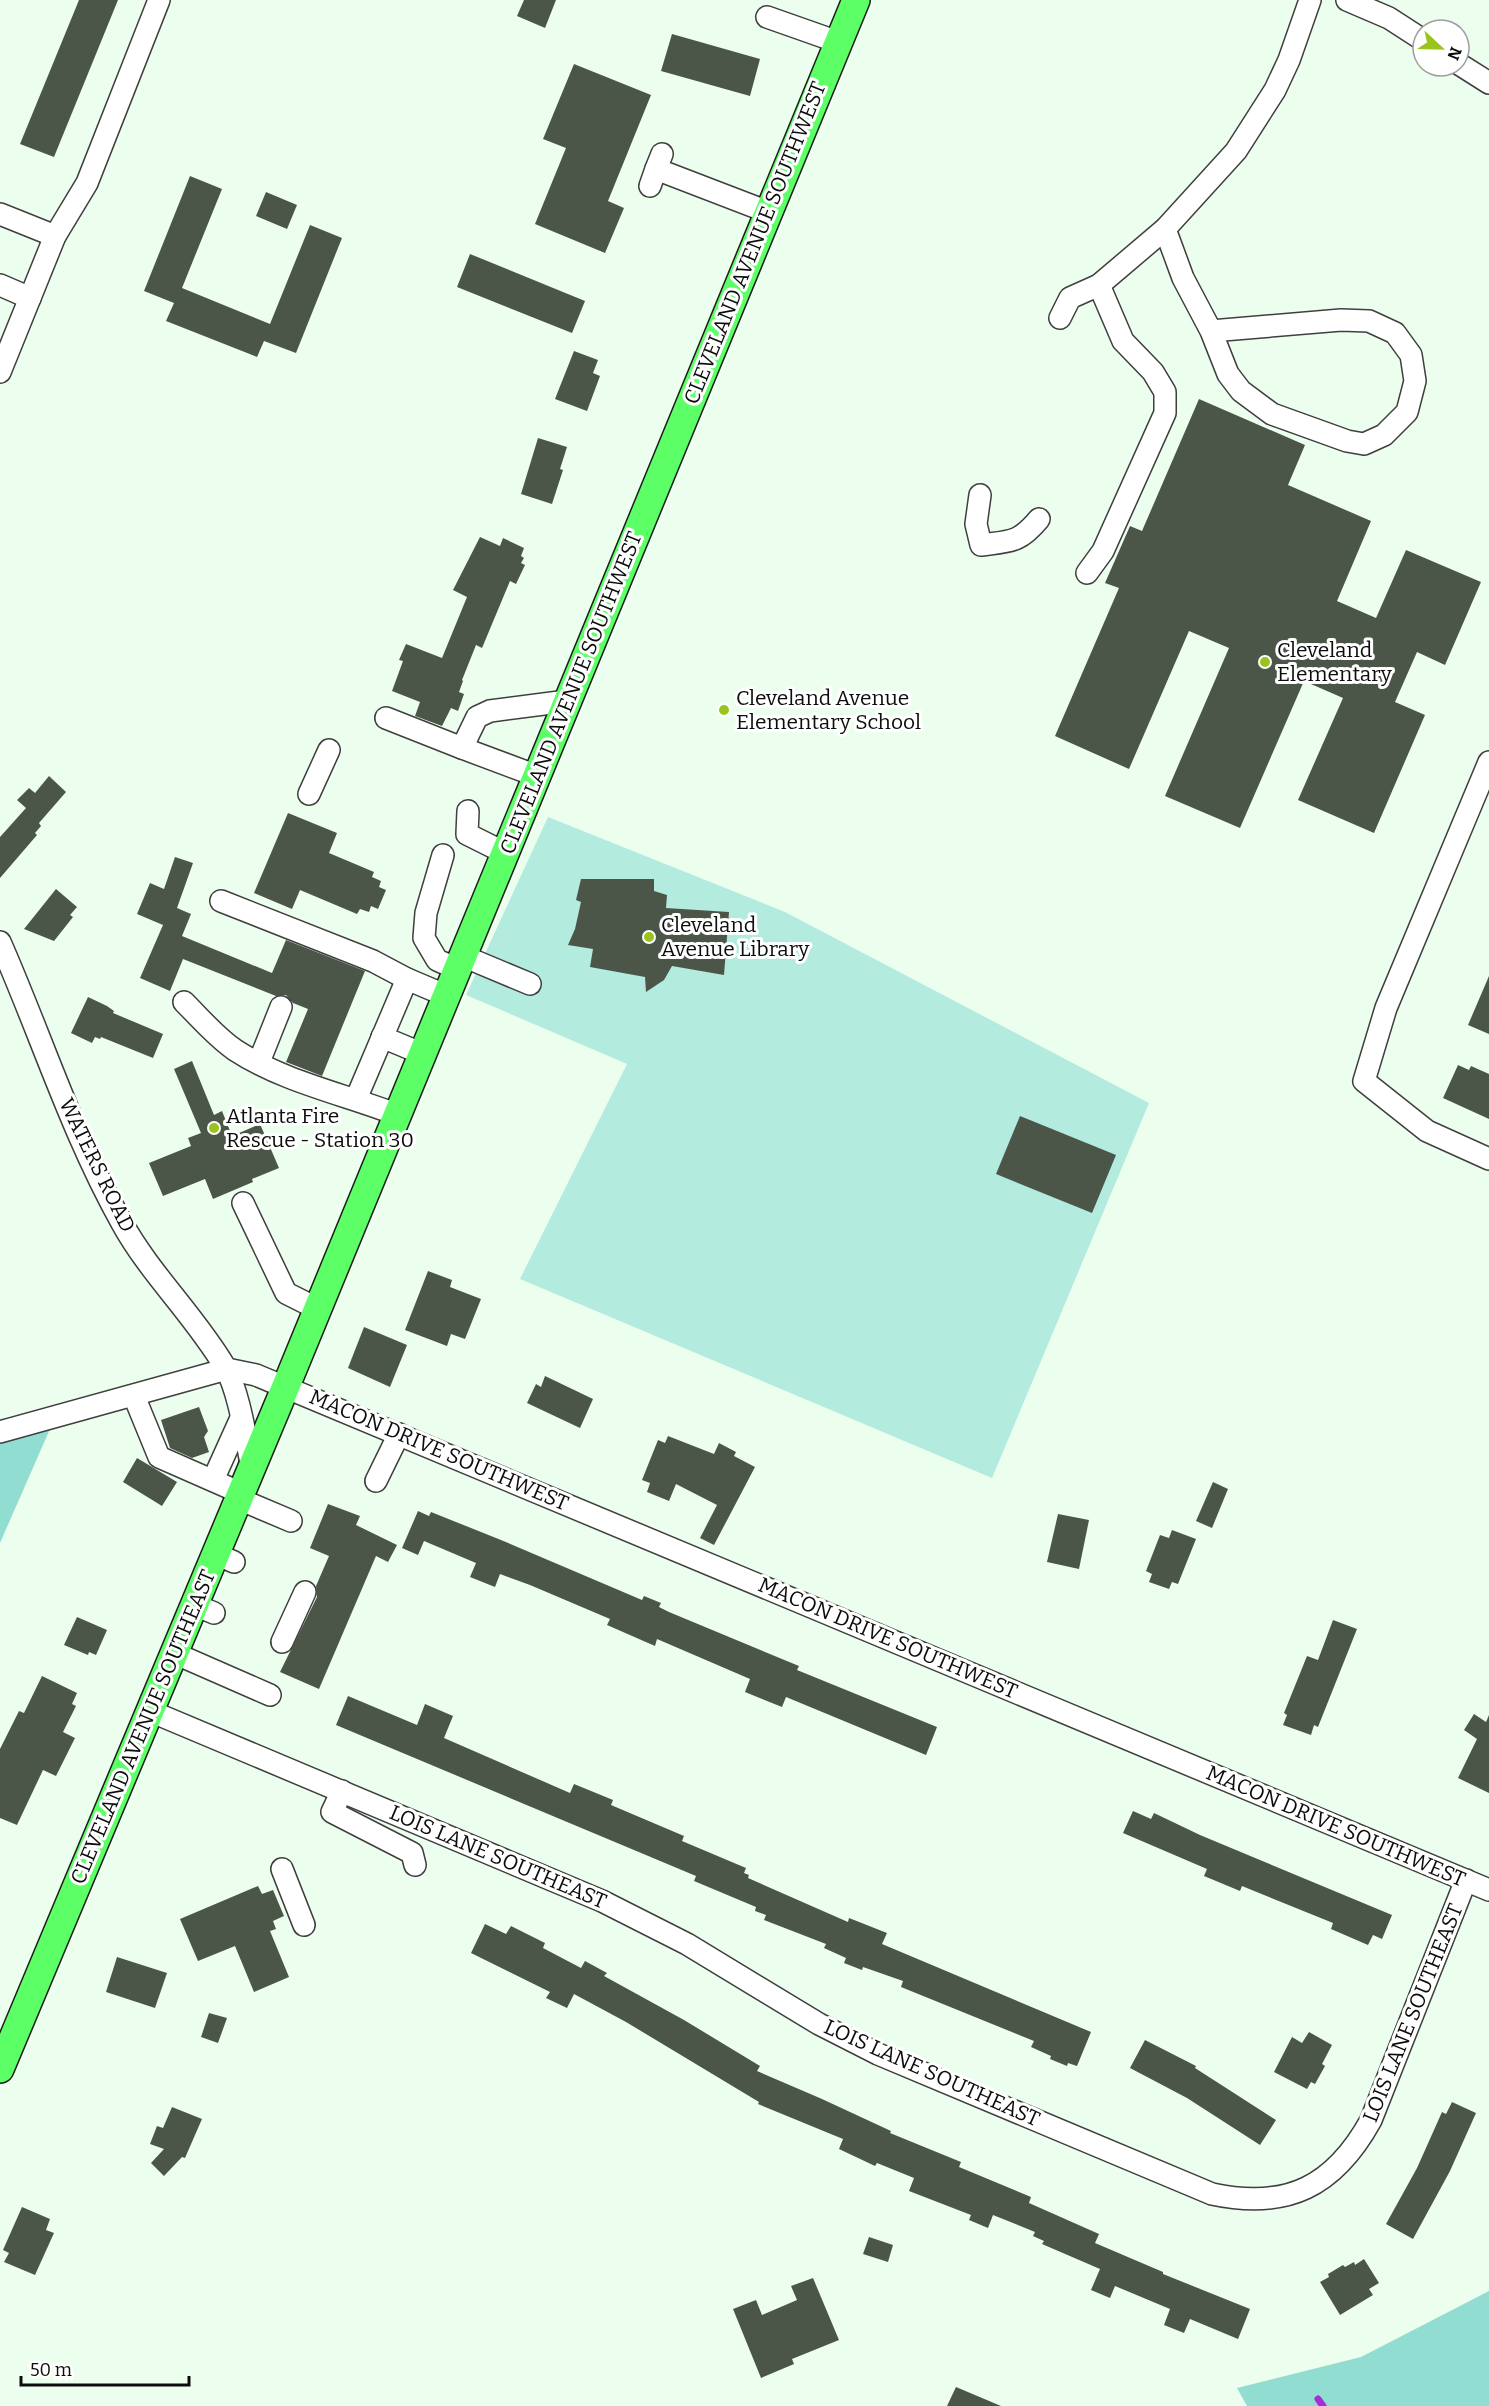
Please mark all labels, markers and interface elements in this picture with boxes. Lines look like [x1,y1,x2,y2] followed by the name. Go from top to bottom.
[1411,18,1471,78] north arrow
[1443,44,1466,63] text: N
[678,78,832,408] street label: CLEVELAND AVENUE SOUTHWEST
[494,528,648,858] street label: CLEVELAND AVENUE SOUTHWEST
[1277,637,1393,687] place label: Cleveland Elementary
[1258,655,1272,669] marker: Cleveland Elementary
[736,685,921,735] place label: Cleveland Avenue Elementary School
[717,703,731,717] marker: Cleveland Avenue Elementary School
[661,912,810,962] place label: Cleveland Avenue Library
[642,930,656,944] marker: Cleveland Avenue Library
[53,1094,141,1236] street label: WATERS ROAD
[226,1103,414,1153] place label: Atlanta Fire Rescue - Station 30
[207,1121,221,1135] marker: Atlanta Fire Rescue - Station 30
[305,1384,573,1516] street label: MACON DRIVE SOUTHWEST
[65,1566,221,1888] street label: CLEVELAND AVENUE SOUTHEAST
[754,1572,1022,1704] street label: MACON DRIVE SOUTHWEST
[1202,1760,1470,1892] street label: MACON DRIVE SOUTHWEST
[386,1799,610,1915] street label: LOIS LANE SOUTHEAST
[1357,1900,1469,2126] street label: LOIS LANE SOUTHEAST
[820,2014,1044,2132] street label: LOIS LANE SOUTHEAST
[21,2349,189,2387] scale bar
[30,2359,72,2381] text: 50 m

